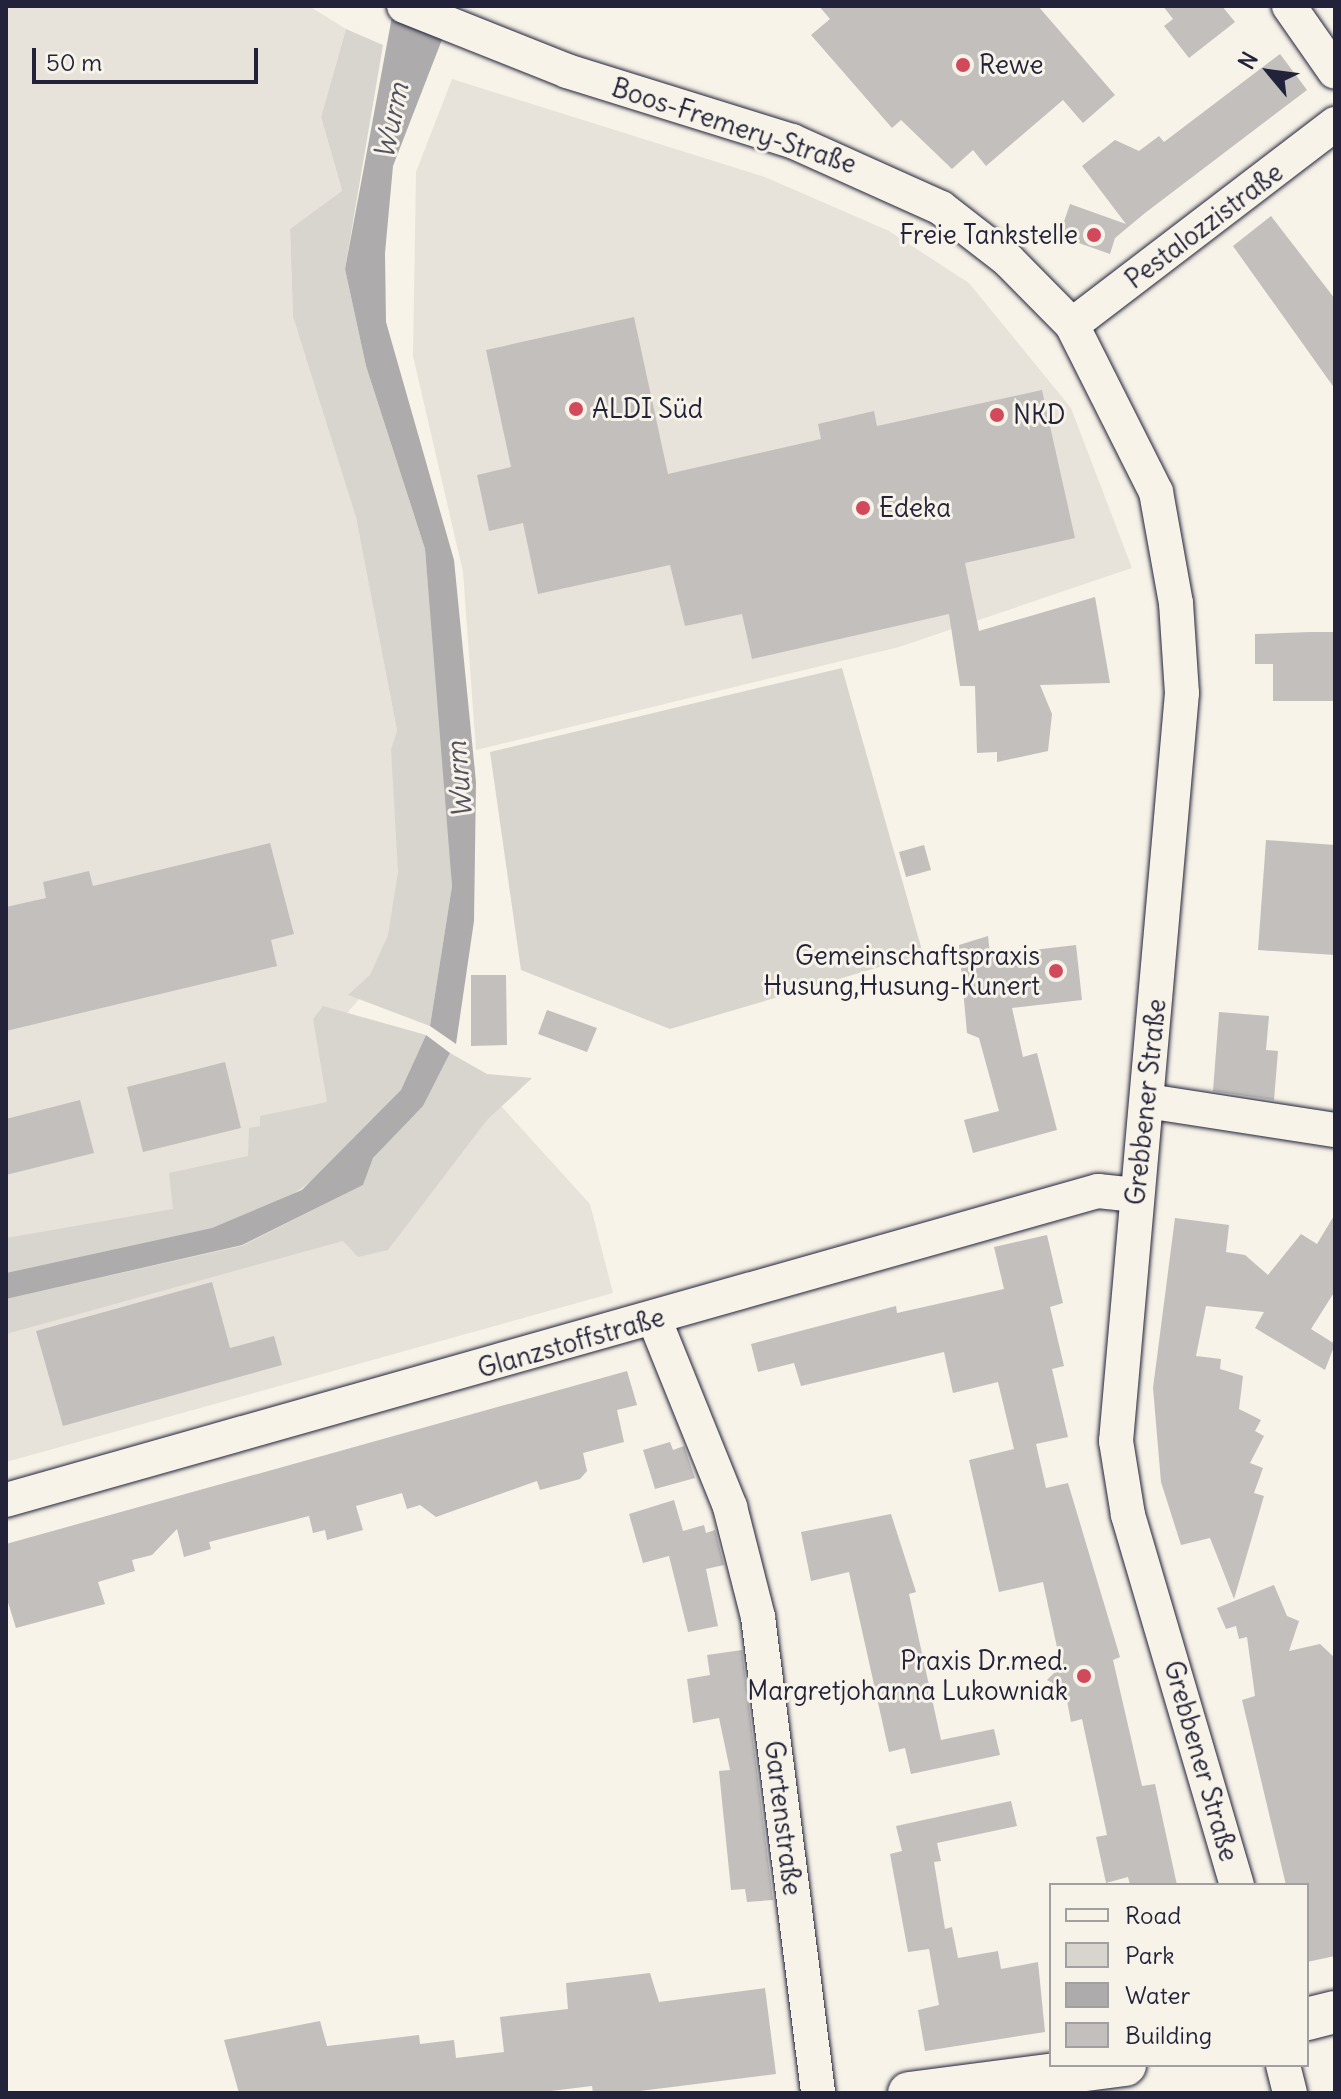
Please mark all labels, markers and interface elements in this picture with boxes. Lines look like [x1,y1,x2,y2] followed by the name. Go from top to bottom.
[36,32,262,82] scale bar
[1229,32,1309,112] north arrow
[46,47,102,77] text: 50 m
[1232,47,1264,74] text: N
[979,49,1043,81] place label: Rewe
[954,56,972,74] marker: Rewe
[608,72,860,180] street label: Boos-Fremery-Straße
[367,80,415,162] water label: Wurm
[1119,157,1289,295] street label: Pestalozzistraße
[899,219,1078,251] place label: Freie Tankstelle
[1085,226,1103,244] marker: Freie Tankstelle
[592,393,703,425] place label: ALDI Süd
[1013,399,1065,431] place label: NKD
[567,400,585,418] marker: ALDI Süd
[988,406,1006,424] marker: NKD
[879,492,951,524] place label: Edeka
[854,499,872,517] marker: Edeka
[439,740,479,820] water label: Wurm
[763,940,1040,1002] place label: Gemeinschaftspraxis Husung,Husung-Kunert
[1047,962,1065,980] marker: Gemeinschaftspraxis Husung,Husung-Kunert
[1120,997,1172,1207] street label: Grebbener Straße
[474,1301,668,1385] street label: Glanzstoffstraße
[747,1645,1068,1706] place label: Praxis Dr.med. Margretjohanna Lukowniak
[1157,1657,1245,1865] street label: Grebbener Straße
[1075,1667,1093,1685] marker: Praxis Dr.med. Margretjohanna Lukowniak
[758,1739,808,1897] street label: Gartenstraße
[1049,1883,1309,2067] legend
[1125,1900,1181,1930] text: Road
[1125,1940,1175,1970] text: Park
[1125,1980,1190,2010] text: Water
[1125,2020,1212,2050] text: Building

